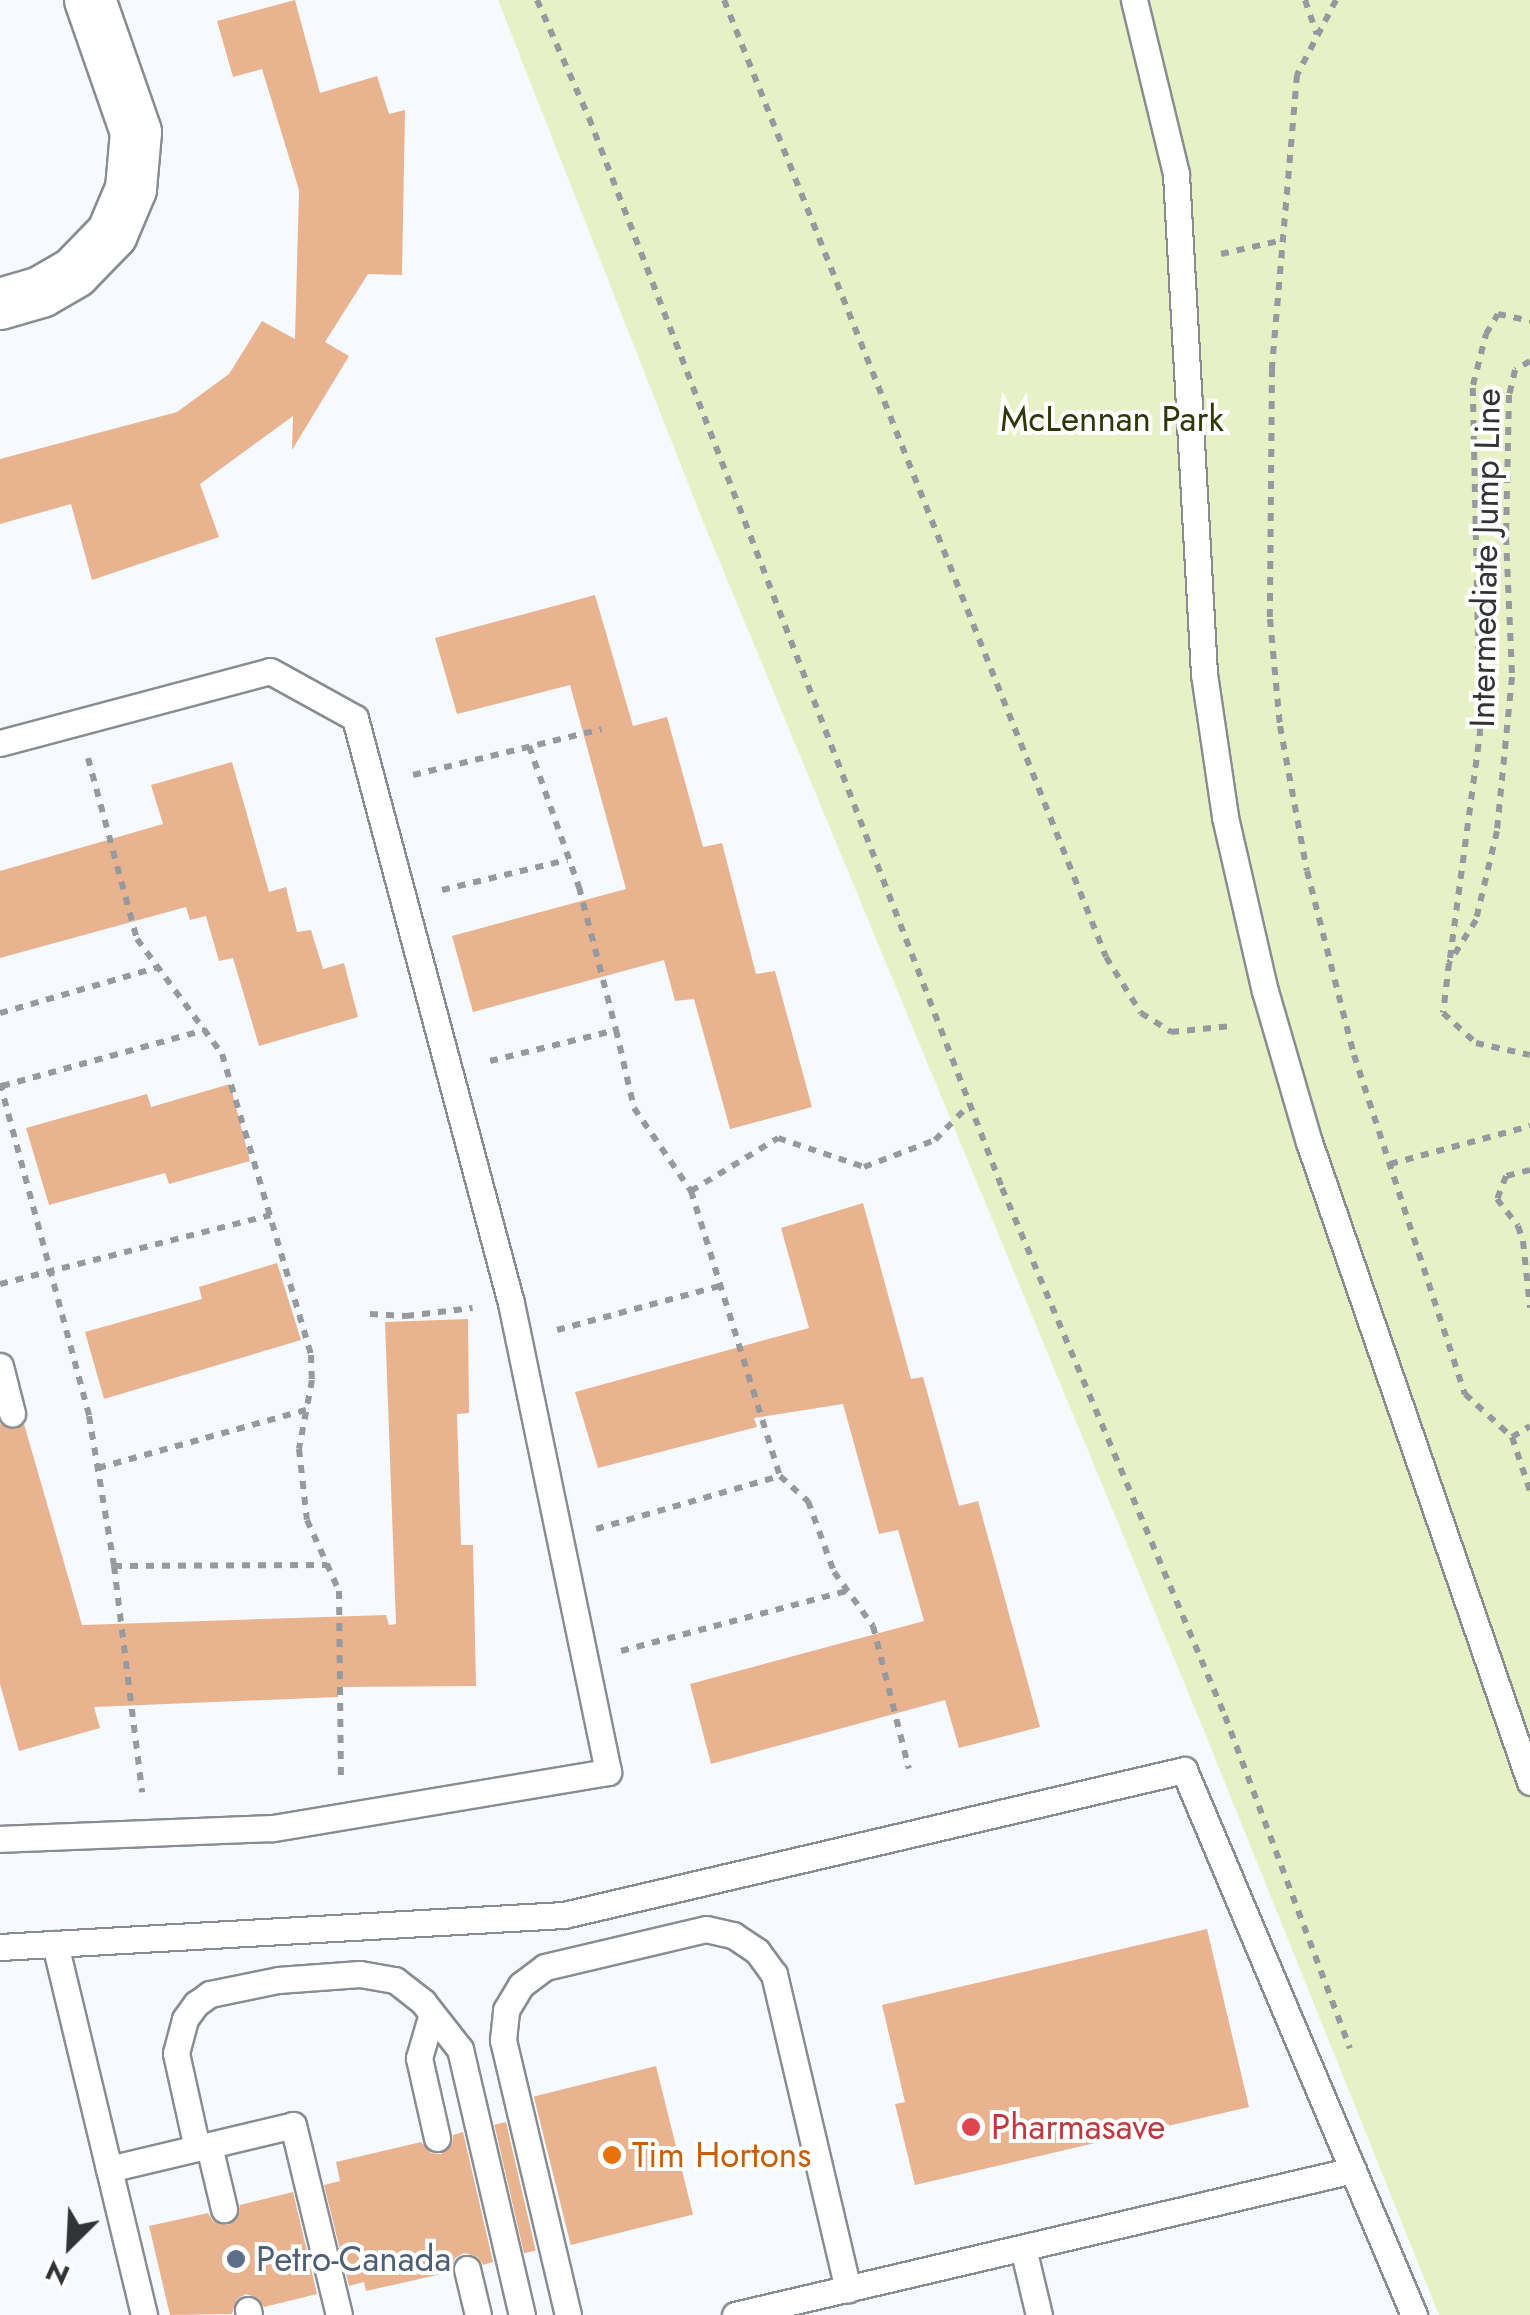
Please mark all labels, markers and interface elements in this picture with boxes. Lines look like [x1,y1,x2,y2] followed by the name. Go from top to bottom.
[1461,388,1509,728] street label: Intermediate Jump Line
[1000,398,1224,440] park label: McLennan Park
[991,2106,1165,2148] place label: Pharmasave
[960,2116,982,2138] marker: Pharmasave
[632,2134,811,2176] place label: Tim Hortons
[601,2144,623,2166] marker: Tim Hortons
[20,2195,120,2295] north arrow
[256,2238,451,2280] place label: Petro-Canada
[225,2248,247,2270] marker: Petro-Canada
[39,2250,76,2296] text: N

